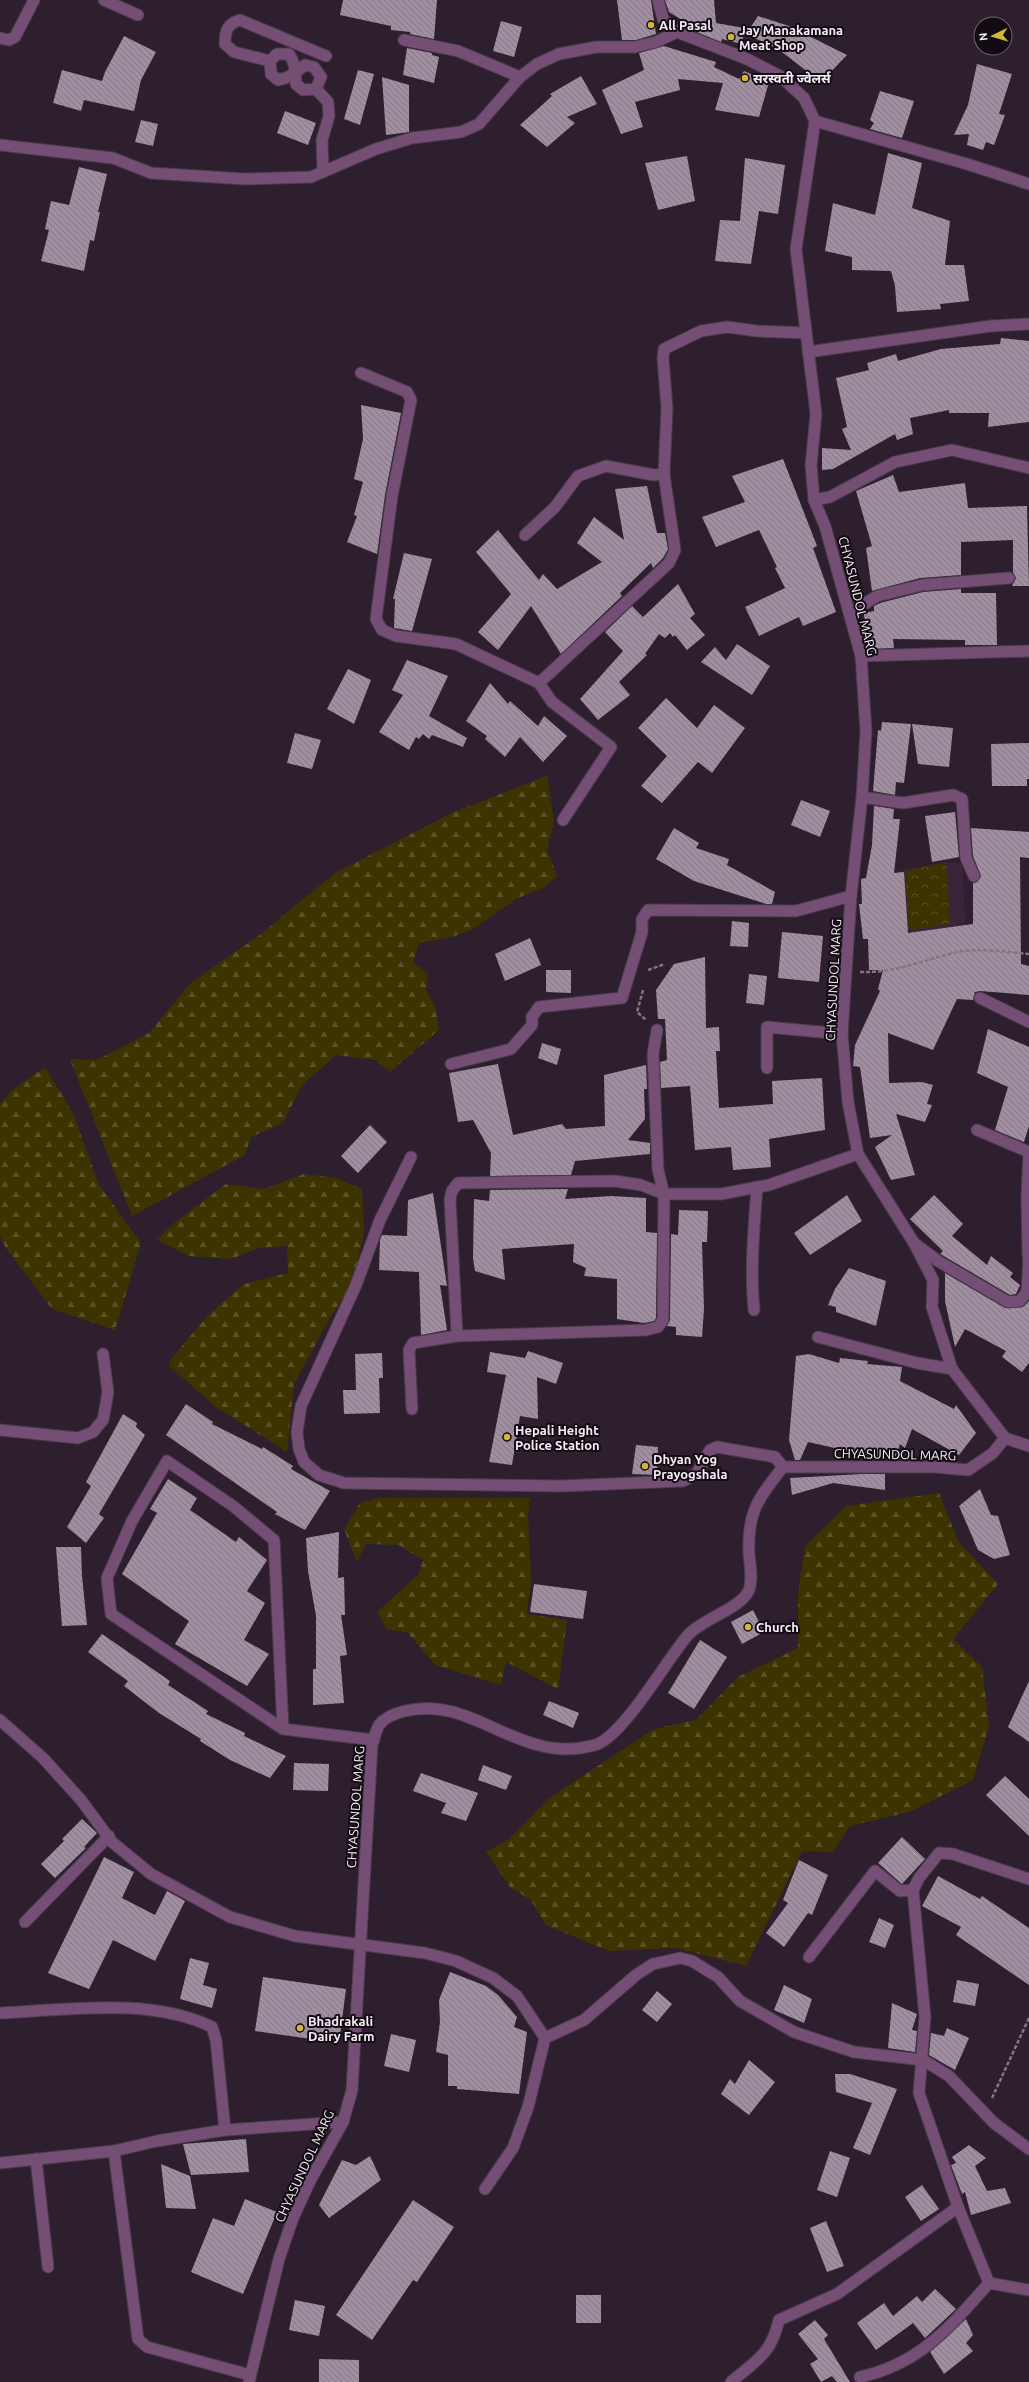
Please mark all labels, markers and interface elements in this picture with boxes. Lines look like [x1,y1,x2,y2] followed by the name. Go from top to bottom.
[973,16,1013,56] north arrow
[659,18,711,32] place label: All Pasal
[646,20,656,30] marker: All Pasal
[739,23,843,52] place label: Jay Manakamana Meat Shop
[726,32,736,42] marker: Jay Manakamana Meat Shop
[977,32,989,41] text: N
[753,71,832,85] place label: सरस्वती ज्वेलर्स
[740,73,750,83] marker: सरस्वती ज्वेलर्स
[836,535,880,657] street label: CHYASUNDOL MARG
[823,918,843,1042] street label: CHYASUNDOL MARG
[515,1423,600,1452] place label: Hepali Height Police Station
[502,1432,512,1442] marker: Hepali Height Police Station
[834,1446,956,1462] street label: CHYASUNDOL MARG
[653,1452,728,1481] place label: Dhyan Yog Prayogshala
[640,1461,650,1471] marker: Dhyan Yog Prayogshala
[756,1620,799,1634] place label: Church
[743,1622,753,1632] marker: Church
[344,1745,366,1869] street label: CHYASUNDOL MARG
[308,2014,374,2043] place label: Bhadrakali Dairy Farm
[295,2023,305,2033] marker: Bhadrakali Dairy Farm
[272,2108,336,2224] street label: CHYASUNDOL MARG

